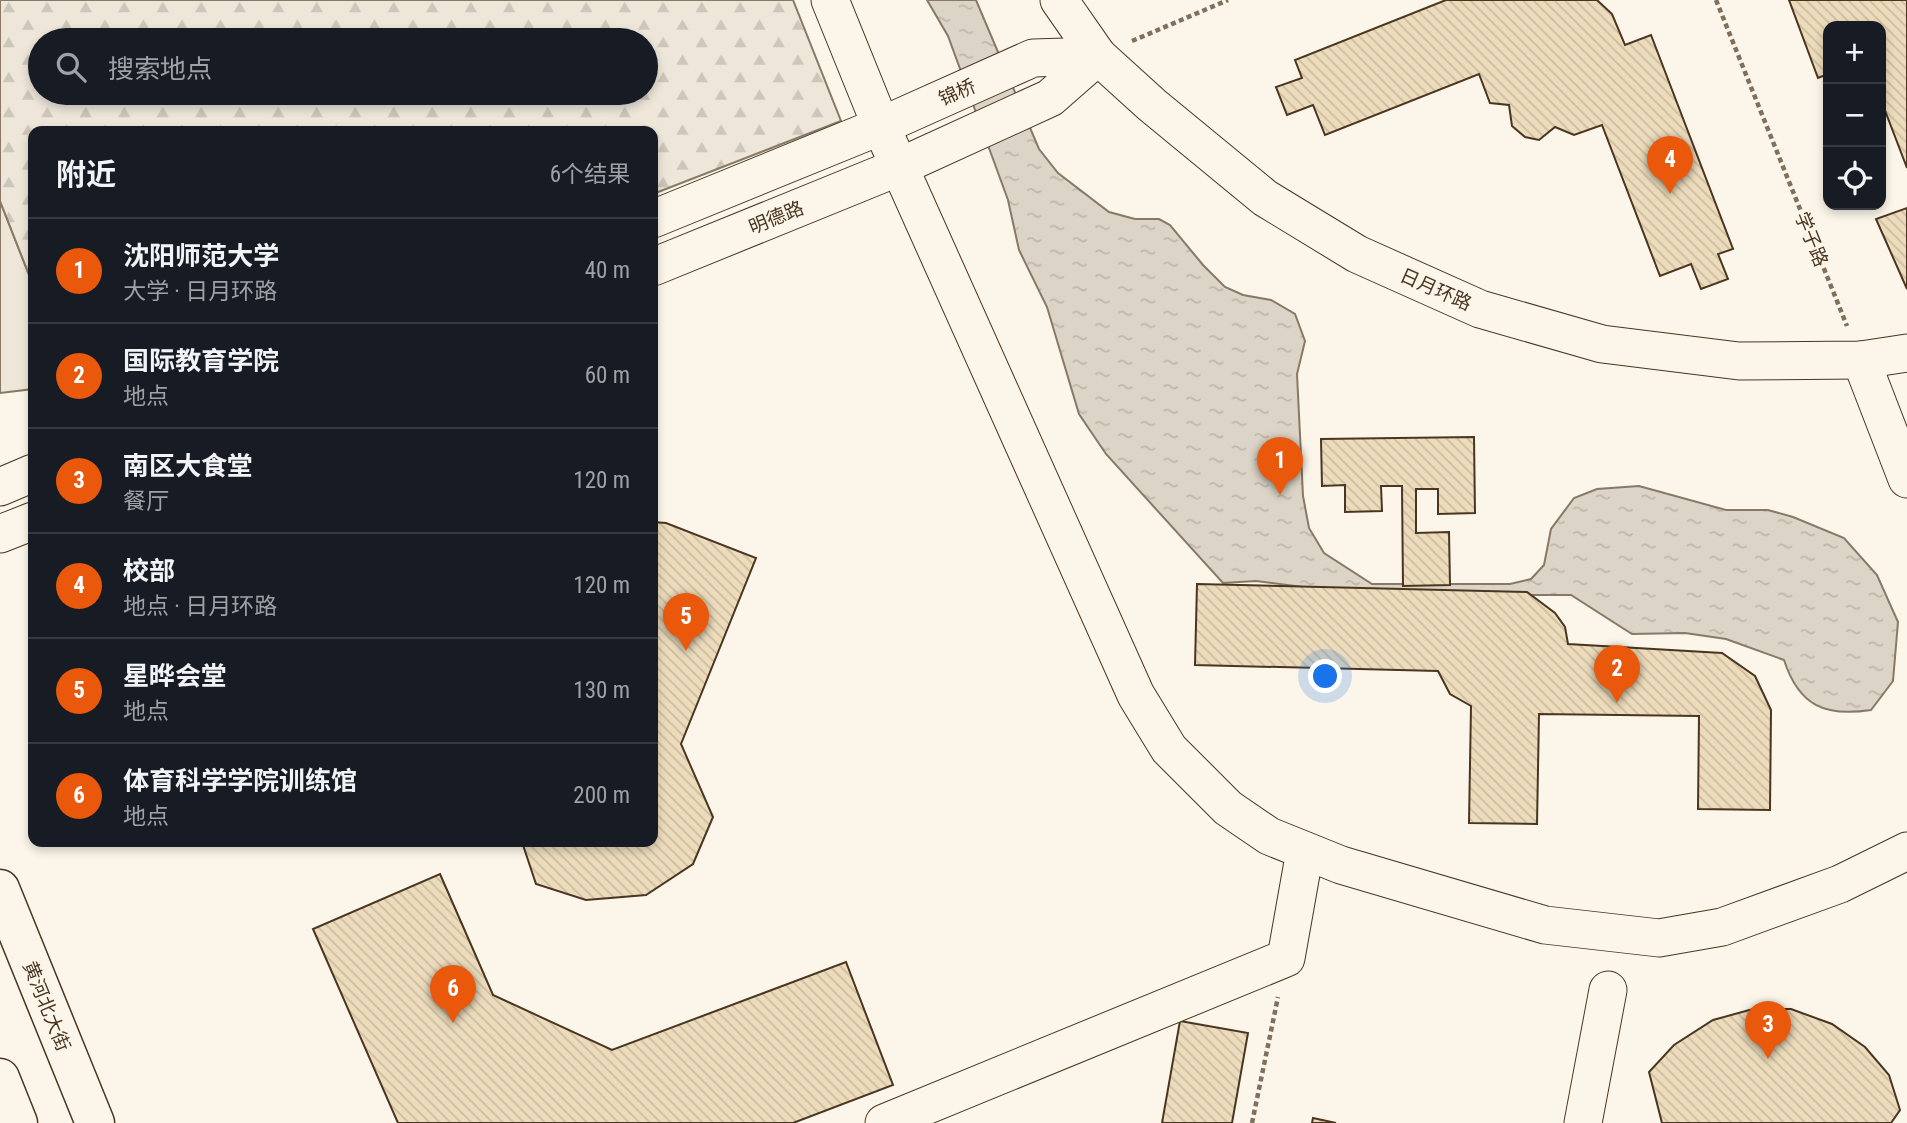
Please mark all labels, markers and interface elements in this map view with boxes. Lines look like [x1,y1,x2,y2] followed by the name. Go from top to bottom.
[1823,21,1886,210] map controls
[1823,21,1886,84] button: +
[28,28,658,105] search box
[52,48,90,86] icon: search
[108,54,212,84] text: 搜索地点
[935,74,979,111] street label: 锦桥
[1823,84,1886,147] button: −
[1647,136,1693,194] pin: 4
[1823,147,1886,210] button: locate
[56,157,116,192] text: 附近
[550,161,630,188] text: 6个结果
[745,196,807,239] street label: 明德路
[1790,208,1833,270] street label: 学子路
[123,241,279,271] text: 沈阳师范大学
[73,257,85,284] text: 1
[585,257,630,284] text: 40 m
[1396,263,1475,315] street label: 日月环路
[123,278,277,305] text: 大学 · 日月环路
[123,346,279,376] text: 国际教育学院
[73,362,85,389] text: 2
[585,362,630,389] text: 60 m
[123,383,169,410] text: 地点
[1257,437,1303,495] pin: 1
[123,451,253,481] text: 南区大食堂
[73,467,85,494] text: 3
[573,467,630,494] text: 120 m
[123,488,169,515] text: 餐厅
[123,556,175,586] text: 校部
[73,572,85,599] text: 4
[573,572,630,599] text: 120 m
[123,593,277,620] text: 地点 · 日月环路
[663,593,709,651] pin: 5
[1594,645,1640,703] pin: 2
[1308,659,1342,693] your location
[123,661,227,691] text: 星晔会堂
[73,677,85,704] text: 5
[573,677,630,704] text: 130 m
[123,698,169,725] text: 地点
[123,766,357,796] text: 体育科学学院训练馆
[73,782,85,809] text: 6
[573,782,630,809] text: 200 m
[123,803,169,830] text: 地点
[18,958,75,1055] street label: 黄河北大街
[430,965,476,1023] pin: 6
[1745,1001,1791,1059] pin: 3

